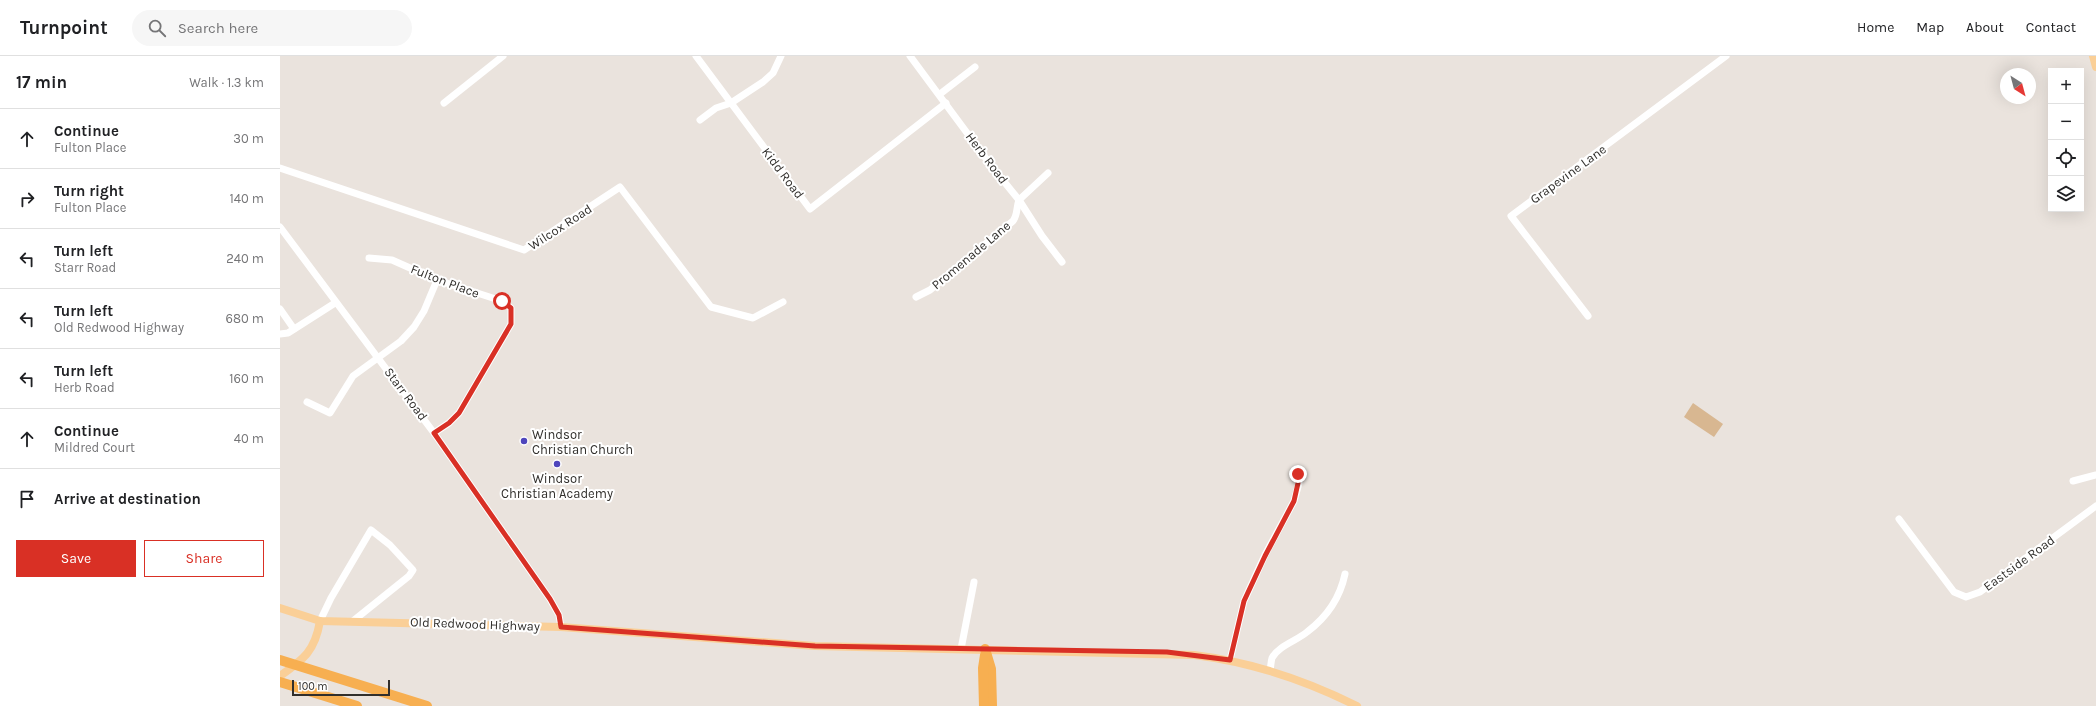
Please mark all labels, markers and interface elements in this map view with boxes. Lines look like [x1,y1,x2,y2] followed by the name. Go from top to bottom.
[132,10,412,46] search box
[20,17,108,39] text: Turnpoint
[146,17,168,39] icon: search
[178,19,258,37] text: Search here
[1857,19,1894,36] text: Home
[1916,19,1944,36] text: Map
[1966,19,2004,36] text: About
[2026,19,2076,36] text: Contact
[2000,68,2036,104] north arrow
[2048,68,2084,212] map controls
[2048,68,2084,104] button: +
[16,72,67,92] text: 17 min
[189,75,264,90] text: Walk · 1.3 km
[2048,104,2084,140] button: −
[54,122,119,140] text: Continue
[16,128,38,150] icon: ahead
[963,129,1011,187] street label: Herb Road
[233,131,264,146] text: 30 m
[54,140,126,155] text: Fulton Place
[2048,140,2084,176] button: locate
[1527,141,1609,207] street label: Grapevine Lane
[759,144,807,202] street label: Kidd Road
[2048,176,2084,212] button: layers
[54,182,124,200] text: Turn right
[16,188,38,210] icon: right
[229,191,264,206] text: 140 m
[54,200,126,215] text: Fulton Place
[525,201,595,253] street label: Wilcox Road
[929,218,1014,292] street label: Promenade Lane
[54,242,113,260] text: Turn left
[16,248,38,270] icon: left
[226,251,264,266] text: 240 m
[54,260,116,275] text: Starr Road
[409,261,482,301] street label: Fulton Place
[493,292,511,310] route start
[54,302,113,320] text: Turn left
[16,308,38,330] icon: left
[226,311,264,326] text: 680 m
[54,320,184,335] text: Old Redwood Highway
[54,362,113,380] text: Turn left
[381,365,431,423] street label: Starr Road
[16,368,38,390] icon: left
[229,371,264,386] text: 160 m
[54,380,115,395] text: Herb Road
[54,422,119,440] text: Continue
[532,427,633,457] place label: Windsor Christian Church
[16,428,38,450] icon: ahead
[234,431,264,446] text: 40 m
[519,436,529,446] marker: Windsor Christian Church
[54,440,135,455] text: Mildred Court
[552,459,562,469] marker: Windsor Christian Academy
[1289,465,1307,483] route end
[501,471,613,501] place label: Windsor Christian Academy
[16,488,38,510] icon: arrive
[54,490,201,508] text: Arrive at destination
[1980,532,2058,594] street label: Eastside Road
[16,540,136,577] button: Save
[144,540,264,577] button: Share
[410,614,540,634] street label: Old Redwood Highway
[292,678,390,697] scale bar
[298,680,328,693] text: 100 m

